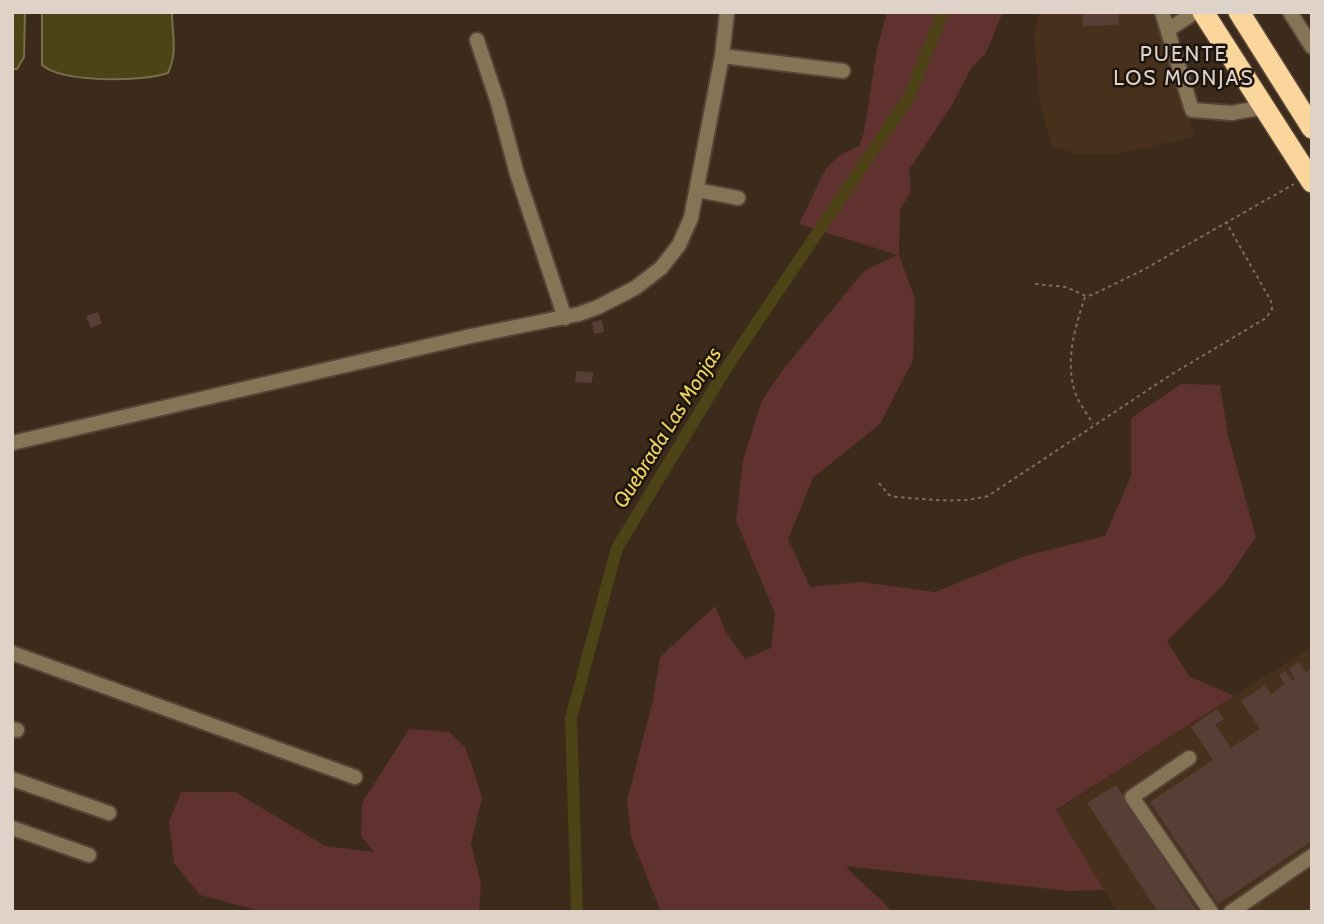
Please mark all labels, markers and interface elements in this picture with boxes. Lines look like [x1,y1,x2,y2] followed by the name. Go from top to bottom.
[1114,42,1254,92] district label: PUENTE LOS MONJAS
[608,343,728,513] water label: Quebrada Las Monjas

